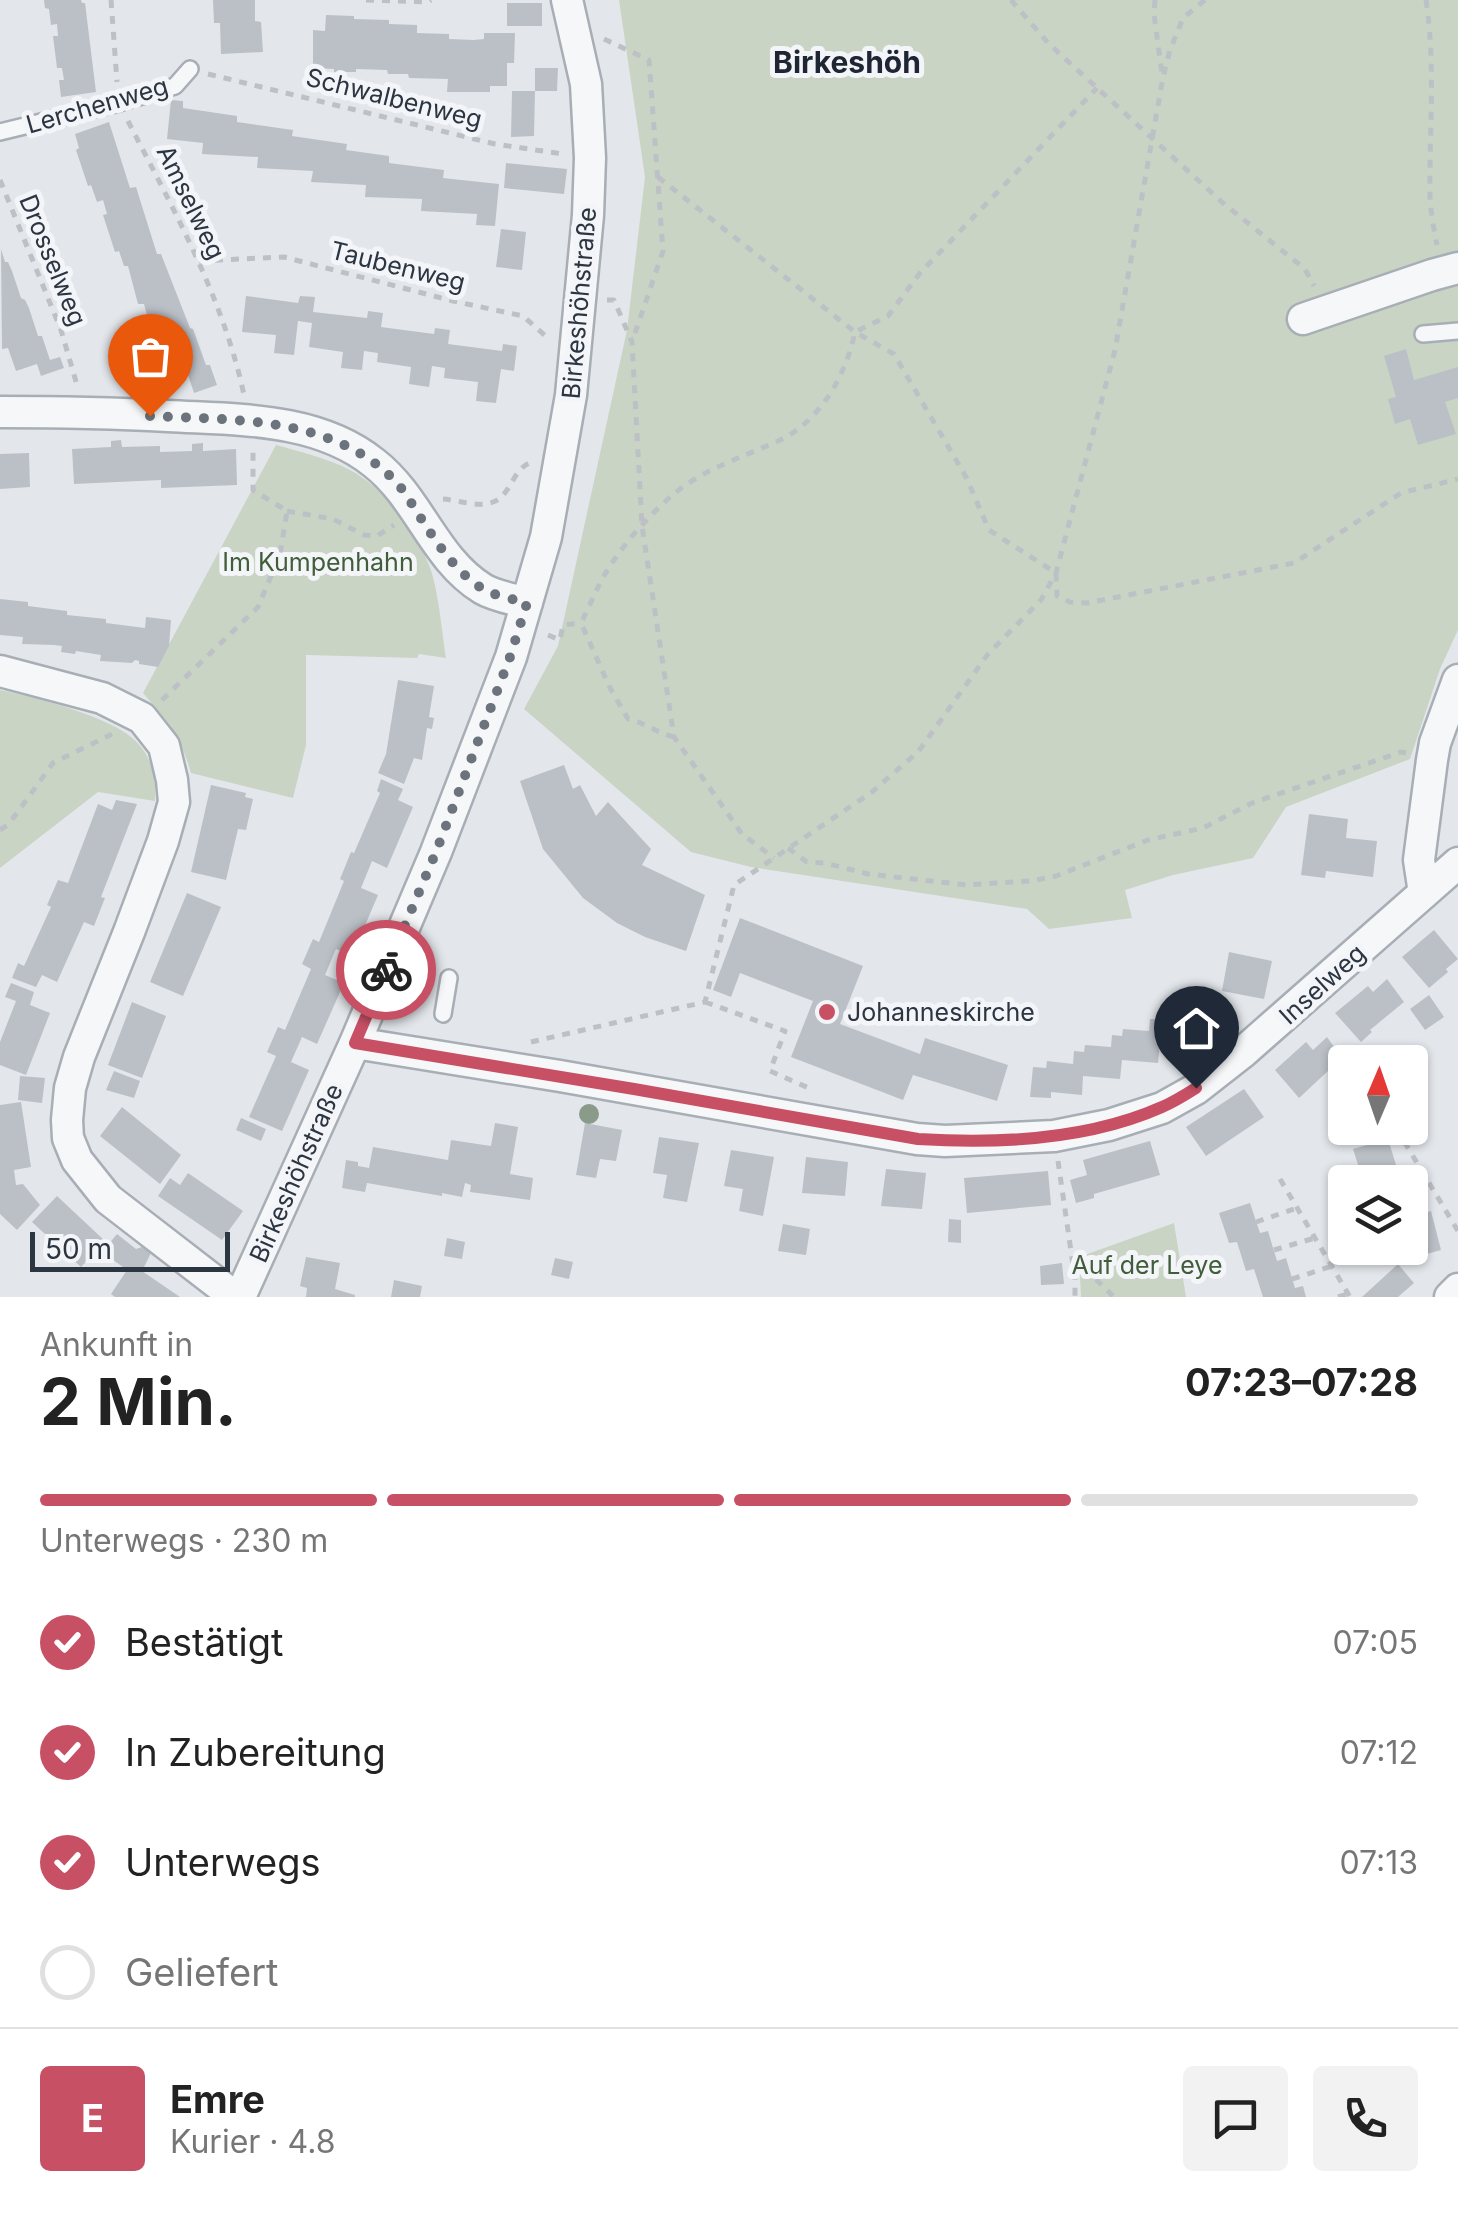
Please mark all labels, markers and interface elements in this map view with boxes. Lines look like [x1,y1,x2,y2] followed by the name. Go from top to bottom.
[773,44,921,80] district label: Birkeshöh
[303,62,485,134] street label: Schwalbenweg
[23,70,171,140] street label: Lerchenweg
[151,140,231,264] street label: Amselweg
[13,190,93,330] street label: Drosselweg
[556,206,602,400] street label: Birkeshöhstraße
[328,235,468,297] street label: Taubenweg
[108,314,193,417] pin
[123,329,178,384] icon: bag
[222,547,414,577] park label: Im Kumpenhahn
[336,920,436,1020] courier
[1273,938,1371,1030] street label: Inselweg
[359,943,414,998] icon: bike
[1154,986,1239,1089] pin
[847,997,1035,1027] place label: Johanneskirche
[816,1001,838,1023] marker: Johanneskirche
[1169,1001,1224,1056] icon: home
[1328,1045,1428,1145] north arrow
[1328,1045,1428,1265] map controls
[243,1079,349,1267] street label: Birkeshöhstraße
[1328,1165,1428,1265] button: layers
[30,1227,230,1272] scale bar
[45,1232,112,1266] text: 50 m
[1071,1250,1223,1280] park label: Auf der Leye
[40,1325,193,1364] text: Ankunft in
[1185,1359,1418,1405] text: 07:23–07:28
[40,1362,237,1441] text: 2 Min.
[40,1521,328,1560] text: Unterwegs · 230 m
[40,1615,95,1670] icon: check
[125,1619,283,1665] text: Bestätigt
[1333,1623,1418,1662] text: 07:05
[40,1725,95,1780] icon: check
[125,1729,386,1775] text: In Zubereitung
[1340,1733,1418,1772] text: 07:12
[40,1835,95,1890] icon: check
[125,1839,321,1885] text: Unterwegs
[1339,1843,1418,1882] text: 07:13
[125,1949,279,1995] text: Geliefert
[1183,2066,1288,2171] button: chat
[1313,2066,1418,2171] button: phone
[170,2076,265,2122] text: Emre
[81,2095,104,2141] text: E
[170,2122,335,2161] text: Kurier · 4.8

